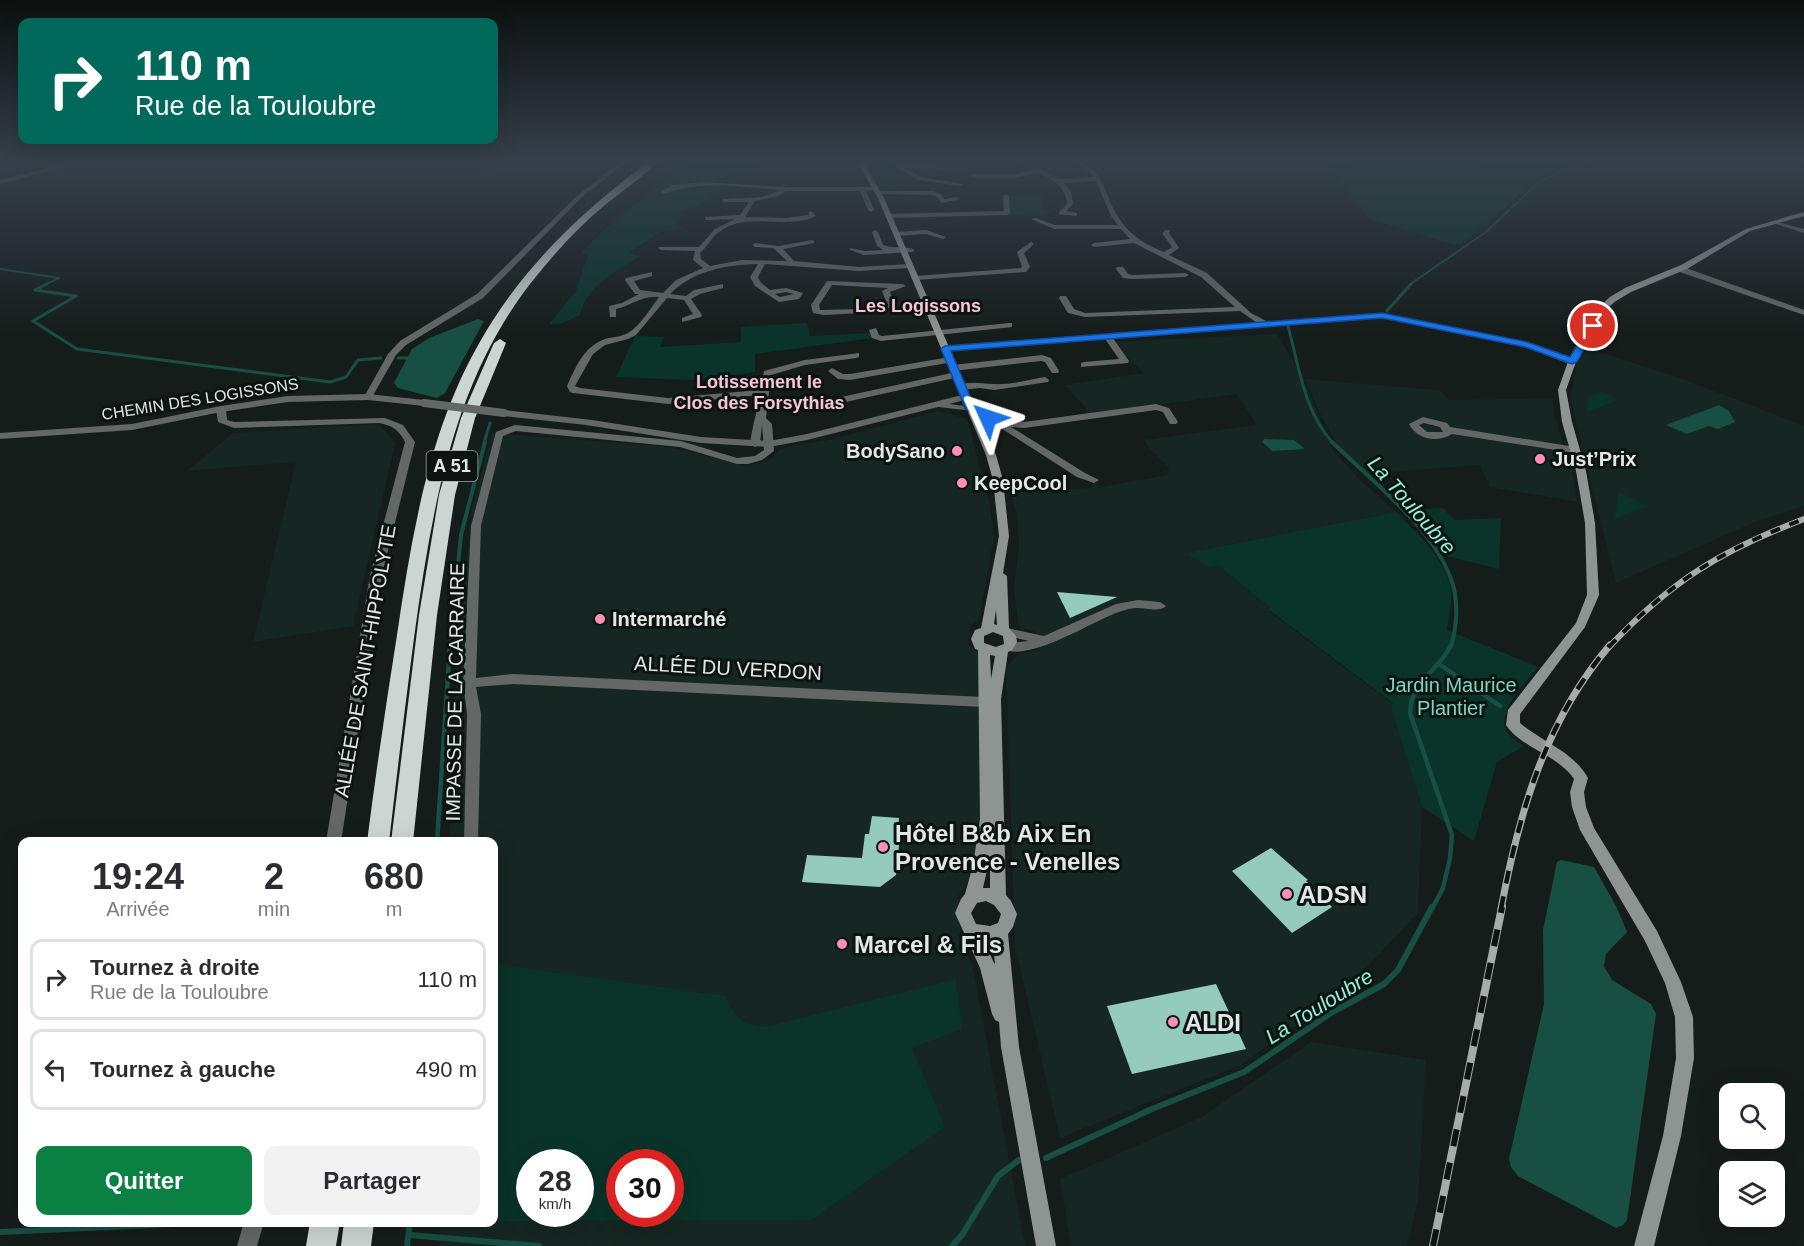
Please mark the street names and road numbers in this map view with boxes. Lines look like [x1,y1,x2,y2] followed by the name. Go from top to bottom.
[100,375,300,423] street label: CHEMIN DES LOGISSONS
[426,451,478,481] road number: A 51
[330,523,400,799] street label: ALLÉE DE SAINT-HIPPOLYTE
[442,563,468,821] street label: IMPASSE DE LA CARRAIRE
[634,652,822,684] street label: ALLÉE DU VERDON

